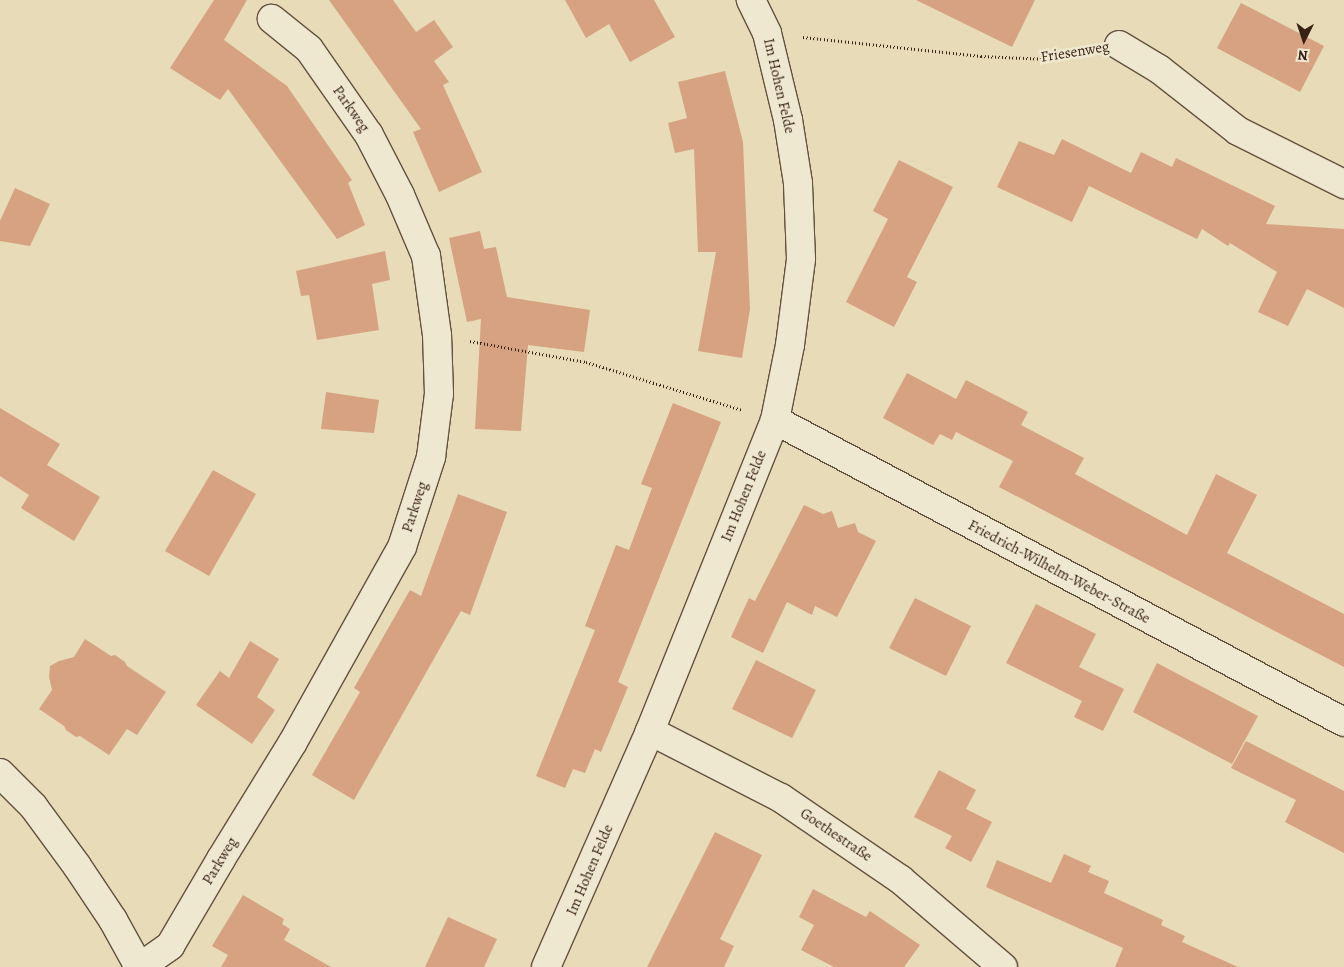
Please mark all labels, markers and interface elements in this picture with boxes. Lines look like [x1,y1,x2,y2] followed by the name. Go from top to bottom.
[1279,15,1329,65] north arrow
[759,37,799,135] street label: Im Hohen Felde
[1039,38,1111,66] street label: Friesenweg
[1297,46,1309,65] text: N
[329,82,373,136] street label: Parkweg
[717,448,771,544] street label: Im Hohen Felde
[398,479,432,535] street label: Parkweg
[965,516,1153,628] street label: Friedrich-Wilhelm-Weber-Straße
[797,804,875,866] street label: Goethestraße
[563,822,617,918] street label: Im Hohen Felde
[199,834,241,888] street label: Parkweg

